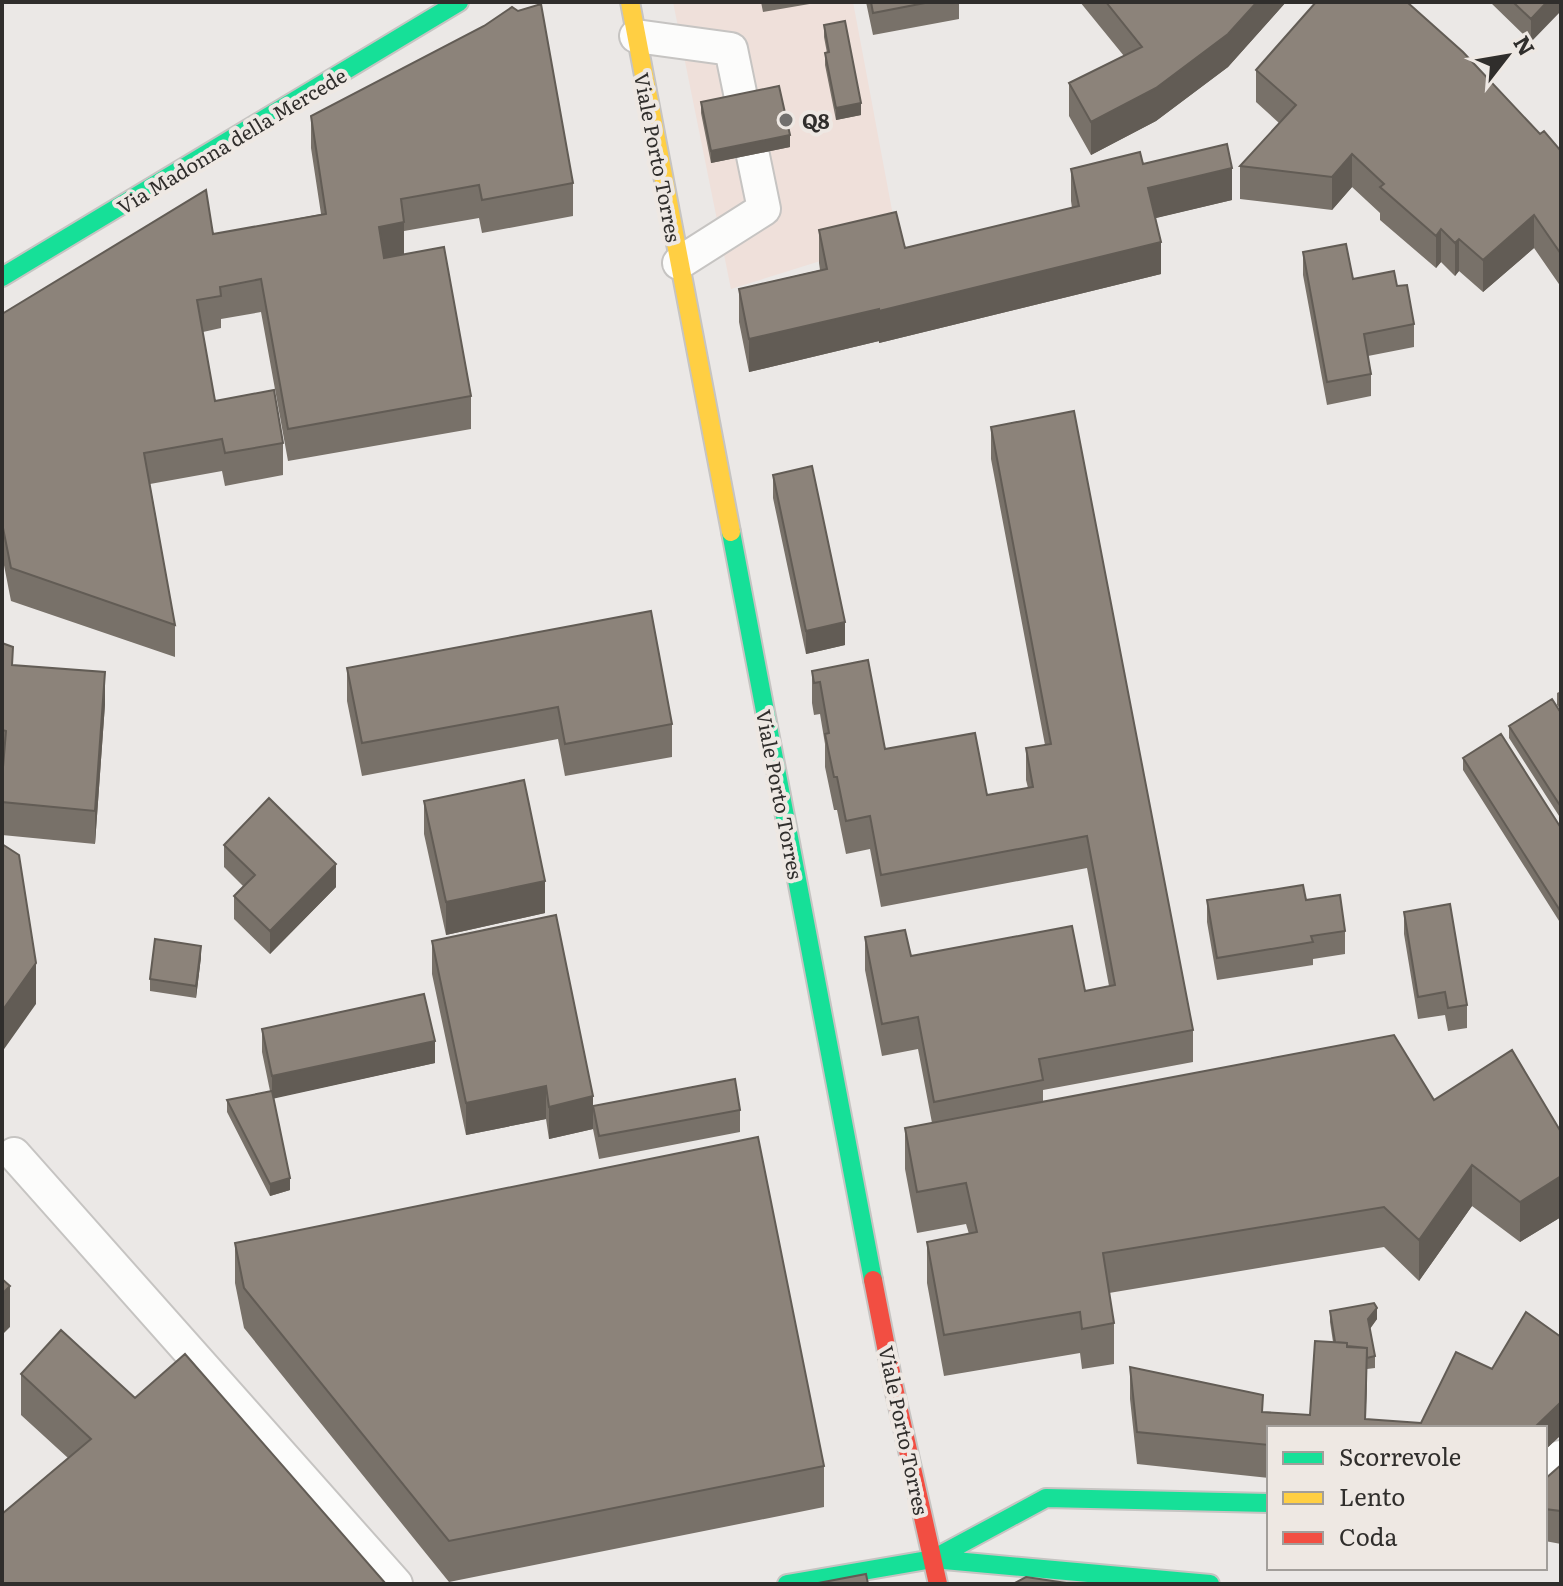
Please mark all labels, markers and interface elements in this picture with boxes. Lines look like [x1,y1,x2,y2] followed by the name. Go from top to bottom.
[1467,16,1547,96] north arrow
[1507,29,1544,61] text: N
[111,59,351,221] street label: Via Madonna della Mercede
[628,70,690,244] street label: Viale Porto Torres
[802,105,830,135] place label: Q8
[777,111,795,129] marker: Q8
[750,707,812,881] street label: Viale Porto Torres
[872,1343,938,1517] street label: Viale Porto Torres
[1267,1426,1547,1570] legend
[1339,1438,1461,1473] text: Scorrevole
[1339,1478,1405,1513] text: Lento
[1339,1518,1398,1553] text: Coda

